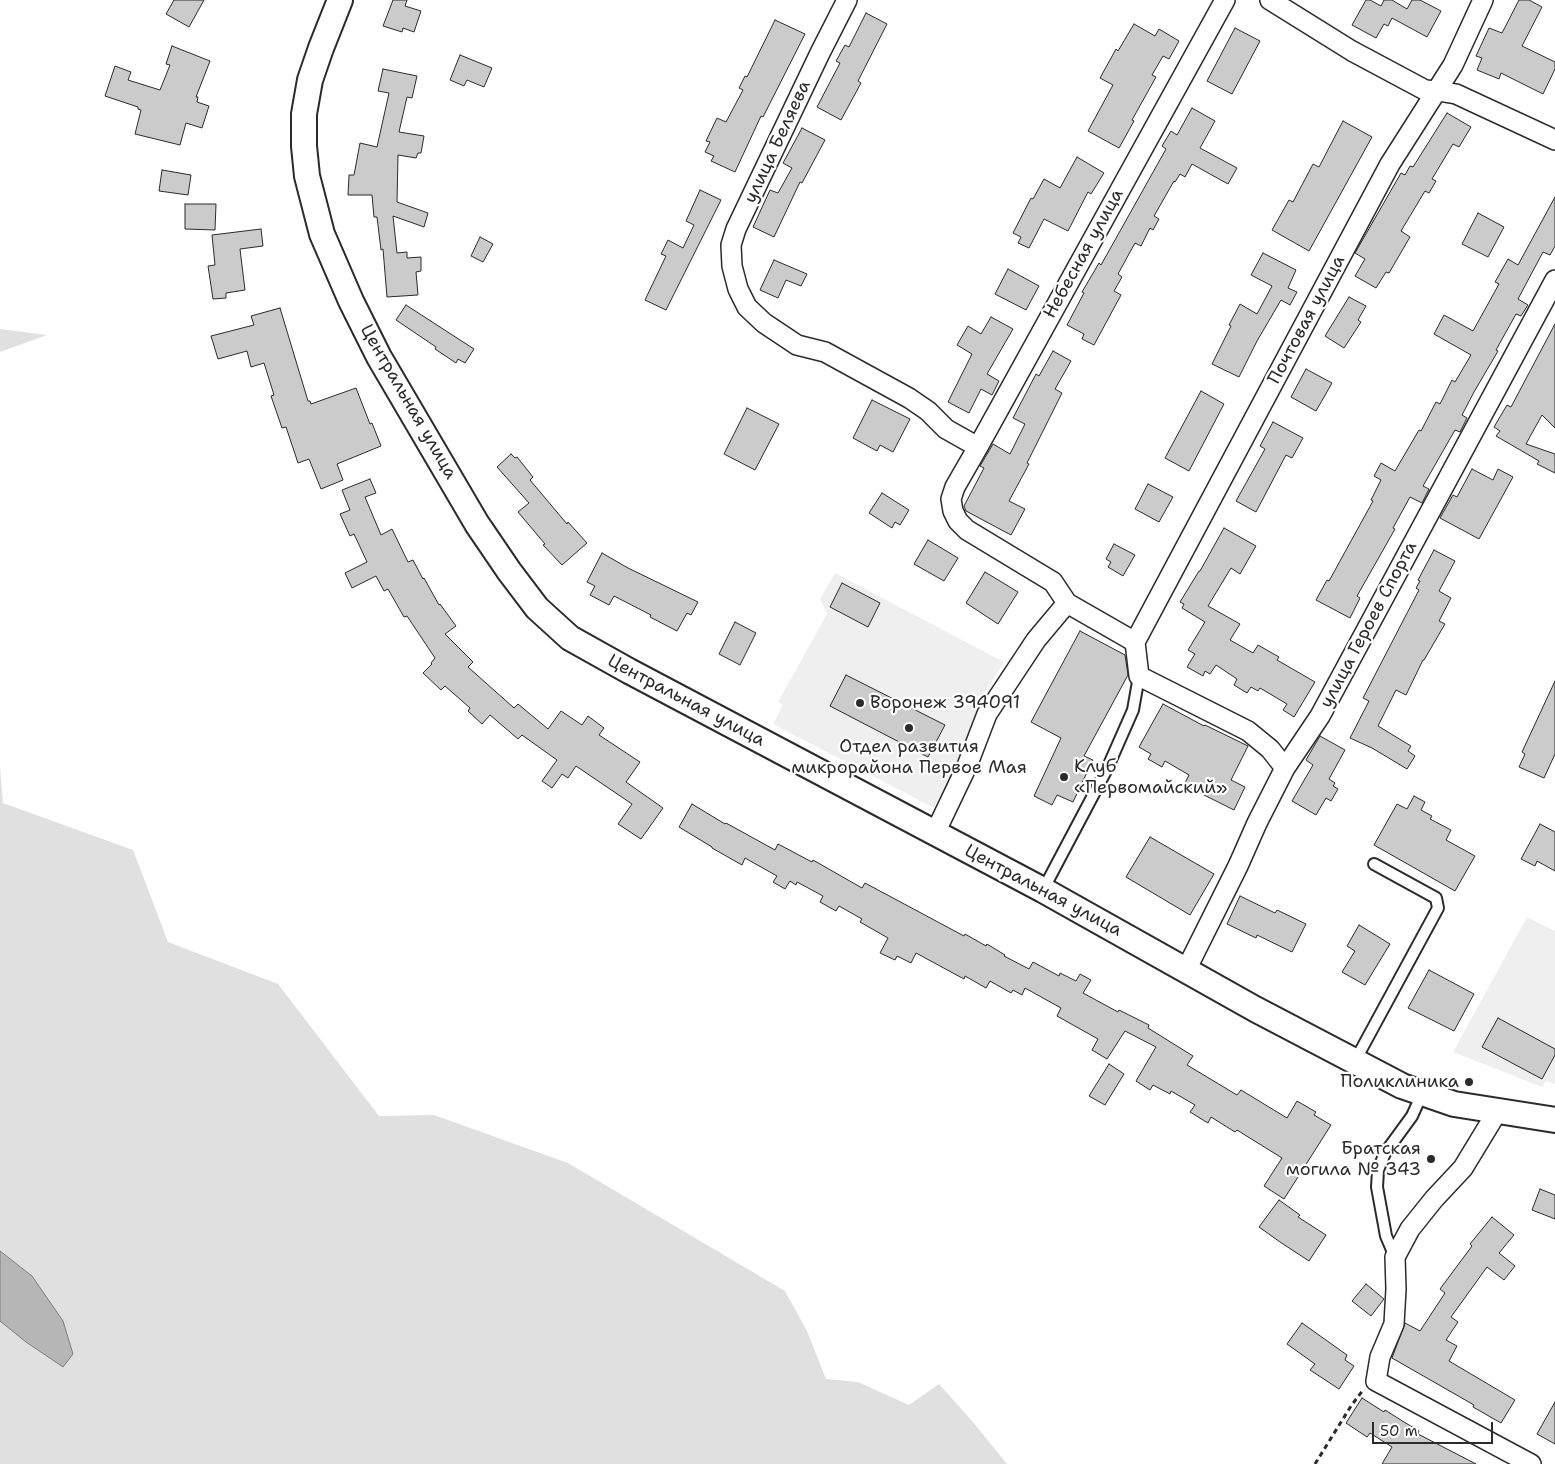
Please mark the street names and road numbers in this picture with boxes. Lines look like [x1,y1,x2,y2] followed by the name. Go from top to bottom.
[740,77,816,207] street label: улица Беляева
[1039,185,1129,323] street label: Небесная улица
[1264,252,1350,388] street label: Почтовая улица
[355,321,461,483] street label: Центральная улица
[1316,538,1422,712] street label: улица Героев Спорта
[604,650,768,752] street label: Центральная улица
[961,840,1125,942] street label: Центральная улица

